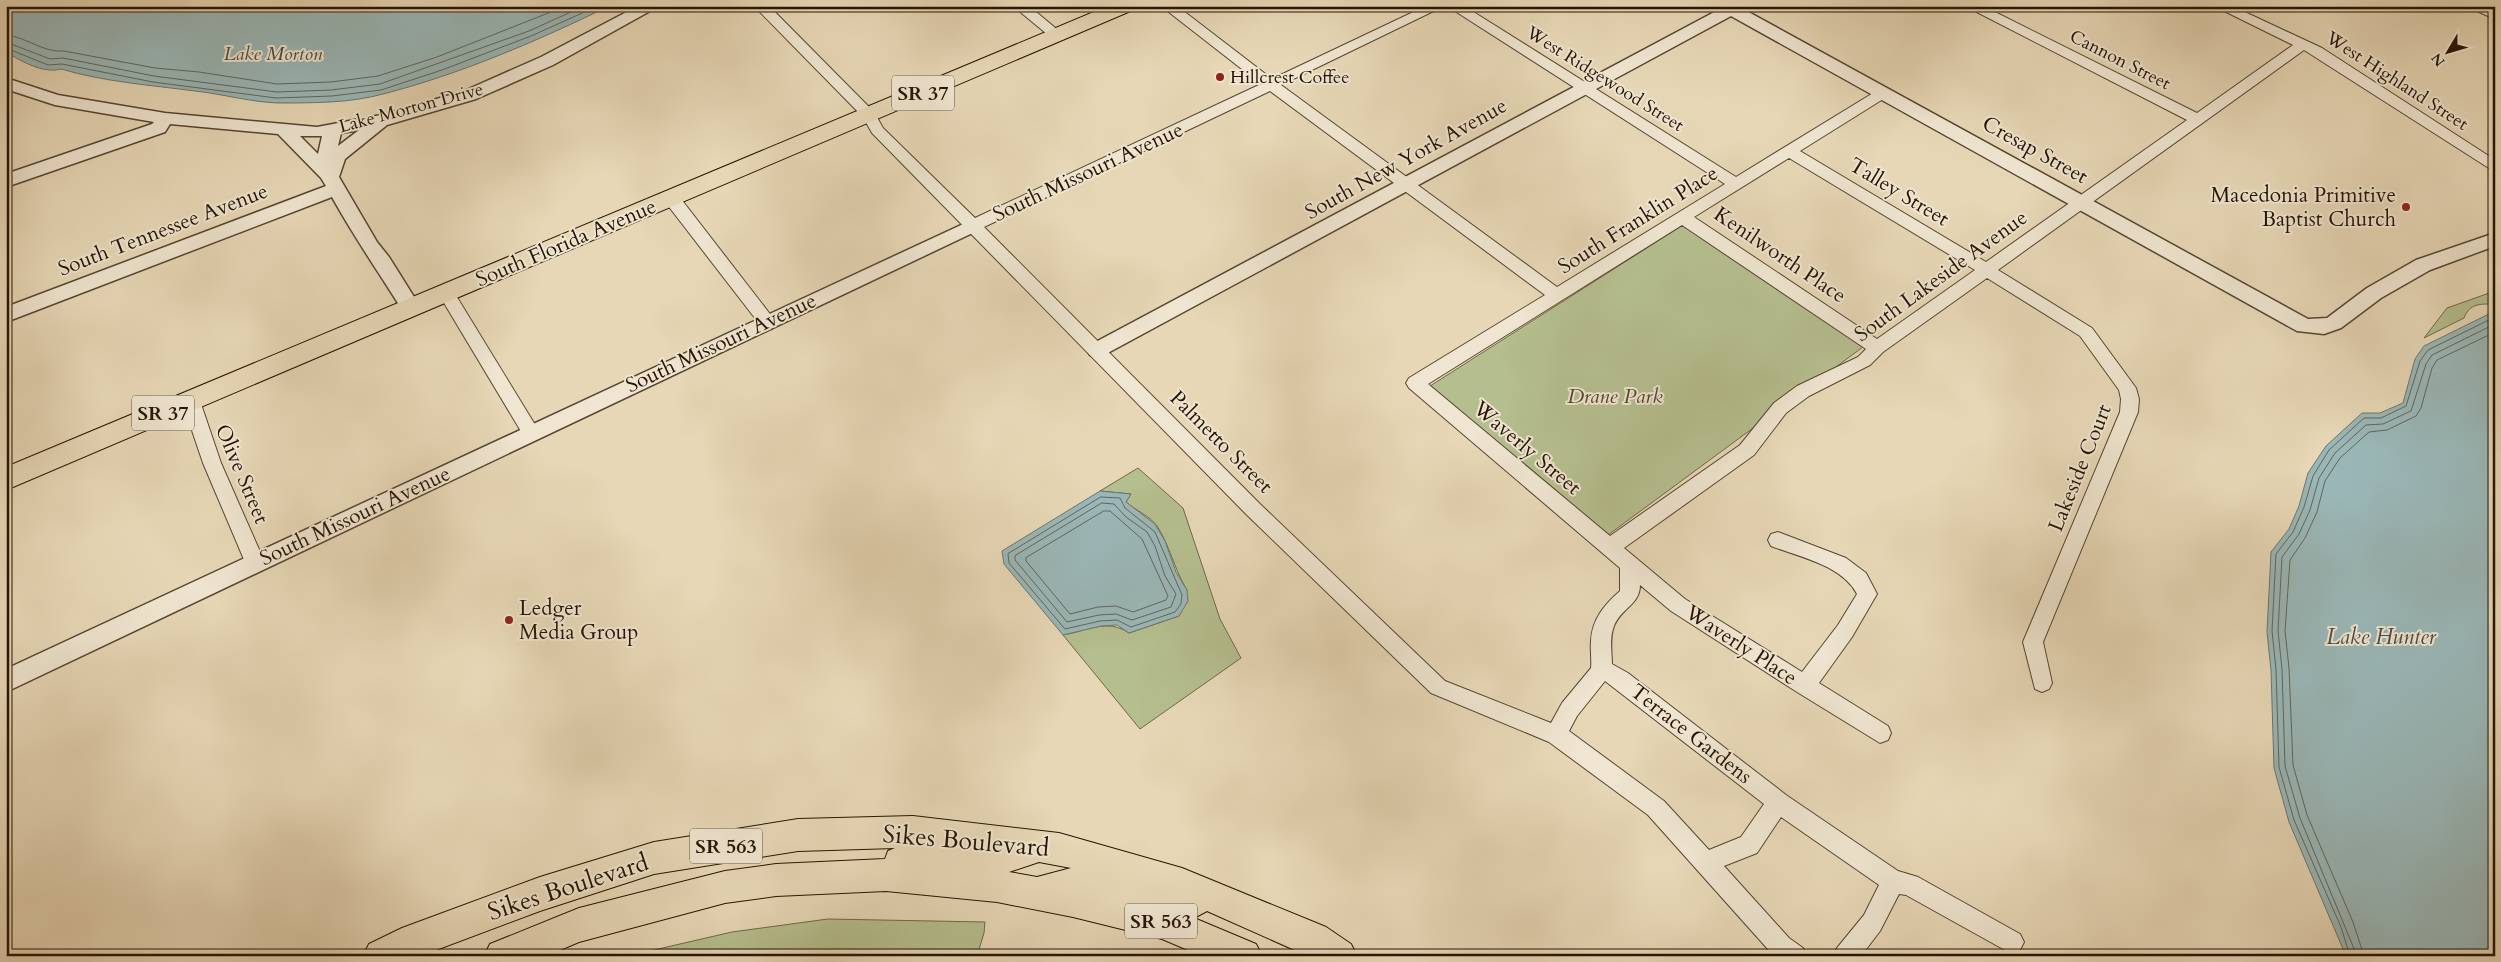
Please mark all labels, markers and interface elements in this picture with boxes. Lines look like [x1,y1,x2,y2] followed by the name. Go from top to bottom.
[1521,20,1689,138] street label: West Ridgewood Street
[2065,24,2175,96] street label: Cannon Street
[2320,25,2473,137] street label: West Highland Street
[2424,28,2474,78] north arrow
[224,41,323,67] water label: Lake Morton
[2427,49,2449,70] text: N
[1230,65,1349,90] place label: Hillcrest Coffee
[1214,71,1226,83] marker: Hillcrest Coffee
[892,76,954,110] road number: SR 37
[336,77,486,139] street label: Lake Morton Drive
[1300,91,1512,227] street label: South New York Avenue
[1977,109,2093,191] street label: Cresap Street
[988,115,1188,229] street label: South Missouri Avenue
[1844,151,1955,233] street label: Talley Street
[1552,159,1724,281] street label: South Franklin Place
[54,177,272,283] street label: South Tennessee Avenue
[2211,181,2396,234] place label: Macedonia Primitive Baptist Church
[471,192,661,294] street label: South Florida Avenue
[1708,200,1852,310] street label: Kenilworth Place
[2400,201,2412,213] marker: Macedonia Primitive Baptist Church
[1849,203,2033,349] street label: South Lakeside Avenue
[621,286,821,400] street label: South Missouri Avenue
[1567,382,1663,411] park label: Drane Park
[1163,384,1279,500] street label: Palmetto Street
[1466,394,1587,502] street label: Waverly Street
[132,396,194,430] road number: SR 37
[2041,400,2119,536] street label: Lakeside Court
[208,420,276,529] street label: Olive Street
[255,459,455,573] street label: South Missouri Avenue
[519,594,638,647] place label: Ledger Media Group
[1679,597,1803,692] street label: Waverly Place
[503,614,515,626] marker: Ledger Media Group
[2326,622,2437,652] water label: Lake Hunter
[1624,677,1758,791] street label: Terrace Gardens
[881,817,1051,865] street label: Sikes Boulevard
[690,828,762,864] road number: SR 563
[483,845,653,929] street label: Sikes Boulevard
[1125,904,1197,938] road number: SR 563

